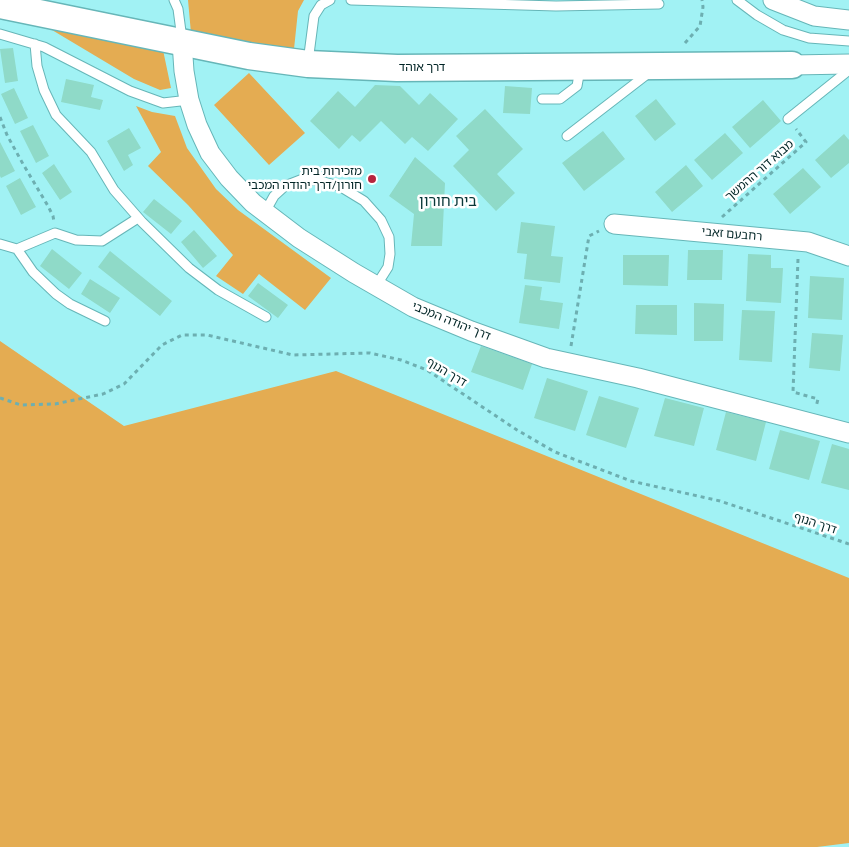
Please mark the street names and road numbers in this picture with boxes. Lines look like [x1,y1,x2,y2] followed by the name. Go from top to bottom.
[399,61,445,75] street label: דרך אוהד
[723,137,797,205] street label: מבוא דור ההמשך
[701,225,763,245] street label: רחבעם זאבי
[409,300,493,344] street label: דרך יהודה המכבי
[423,355,469,391] street label: דרך הנוף
[792,510,838,538] street label: דרך הנוף

